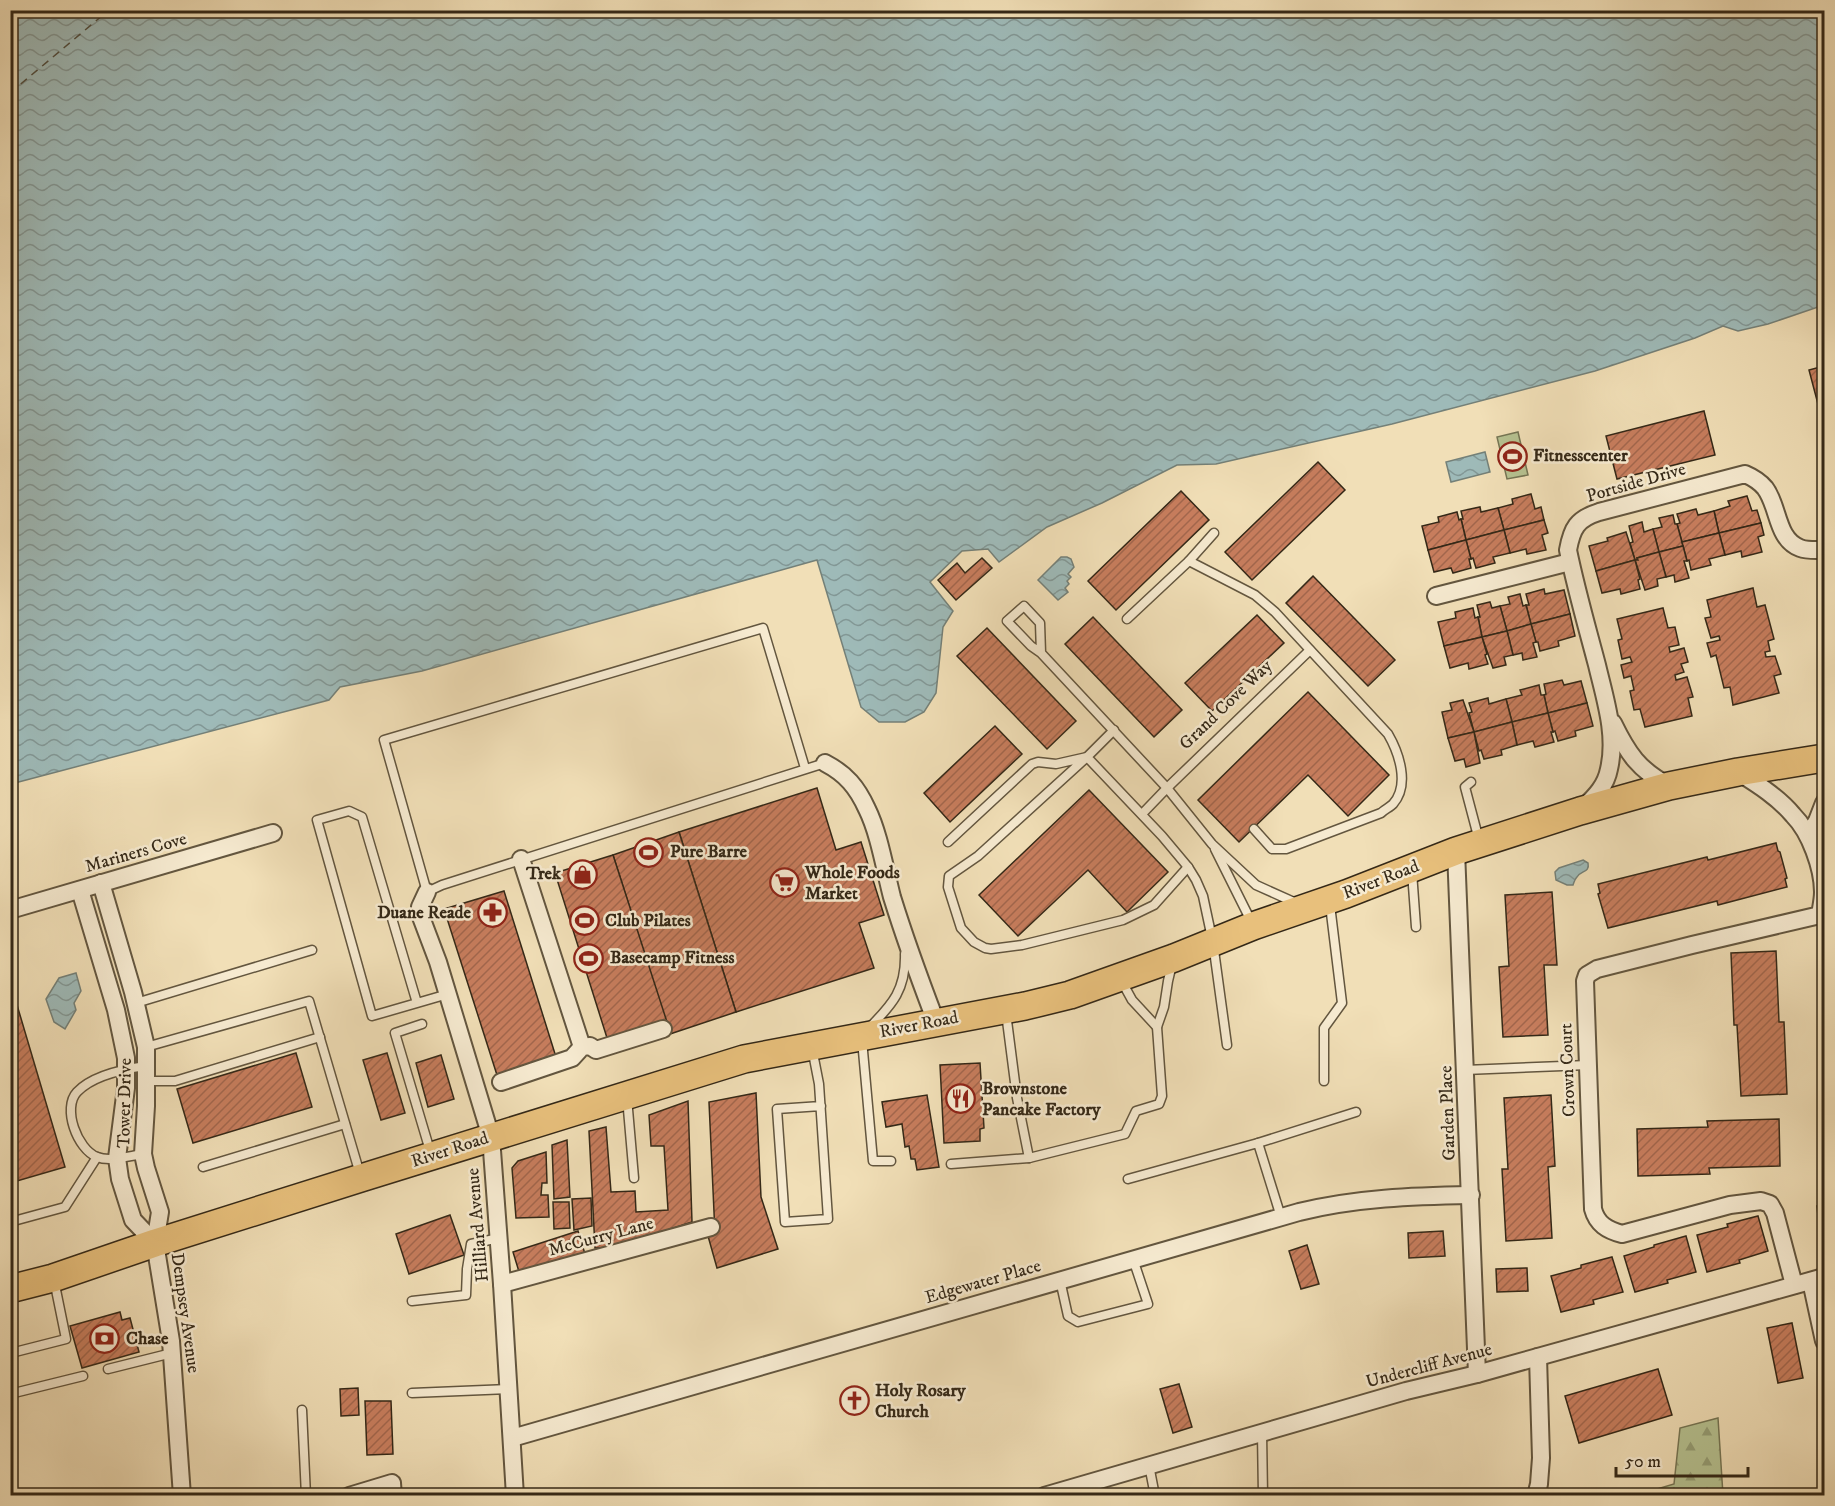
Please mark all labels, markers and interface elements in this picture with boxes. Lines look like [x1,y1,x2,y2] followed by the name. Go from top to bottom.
[1496,440,1528,472] sports icon: Fitnesscenter
[1533,445,1628,467] place label: Fitnesscenter
[1584,458,1688,508] street label: Portside Drive
[1175,655,1277,755] street label: Grand Cove Way
[83,828,189,878] street label: Mariners Cove
[633,836,665,868] sports icon: Pure Barre
[670,841,748,863] place label: Pure Barre
[1340,855,1422,905] street label: River Road
[566,858,598,890] shop icon: Trek
[804,862,900,905] place label: Whole Foods Market
[525,863,562,885] place label: Trek
[768,867,800,899] supermarket icon: Whole Foods Market
[476,897,508,929] pharmacy icon: Duane Reade
[377,902,472,924] place label: Duane Reade
[568,905,600,937] sports icon: Club Pilates
[605,910,691,932] place label: Club Pilates
[573,942,605,974] sports icon: Basecamp Fitness
[610,947,735,969] place label: Basecamp Fitness
[878,1007,960,1043] street label: River Road
[1555,1022,1581,1117] street label: Crown Court
[113,1058,137,1148] street label: Tower Drive
[1435,1065,1461,1161] street label: Garden Place
[982,1078,1101,1121] place label: Brownstone Pancake Factory
[945,1083,977,1115] restaurant icon: Brownstone Pancake Factory
[409,1127,491,1173] street label: River Road
[462,1167,494,1283] street label: Hilliard Avenue
[546,1212,656,1262] street label: McCurry Lane
[166,1251,204,1375] street label: Dempsey Avenue
[923,1255,1043,1309] street label: Edgewater Place
[89,1323,121,1355] bank icon: Chase
[126,1328,169,1350] place label: Chase
[1364,1339,1494,1393] street label: Undercliff Avenue
[875,1380,966,1423] place label: Holy Rosary Church
[838,1385,870,1417] church icon: Holy Rosary Church
[1616,1440,1748,1478] scale bar
[1625,1451,1661,1473] text: 50 m

